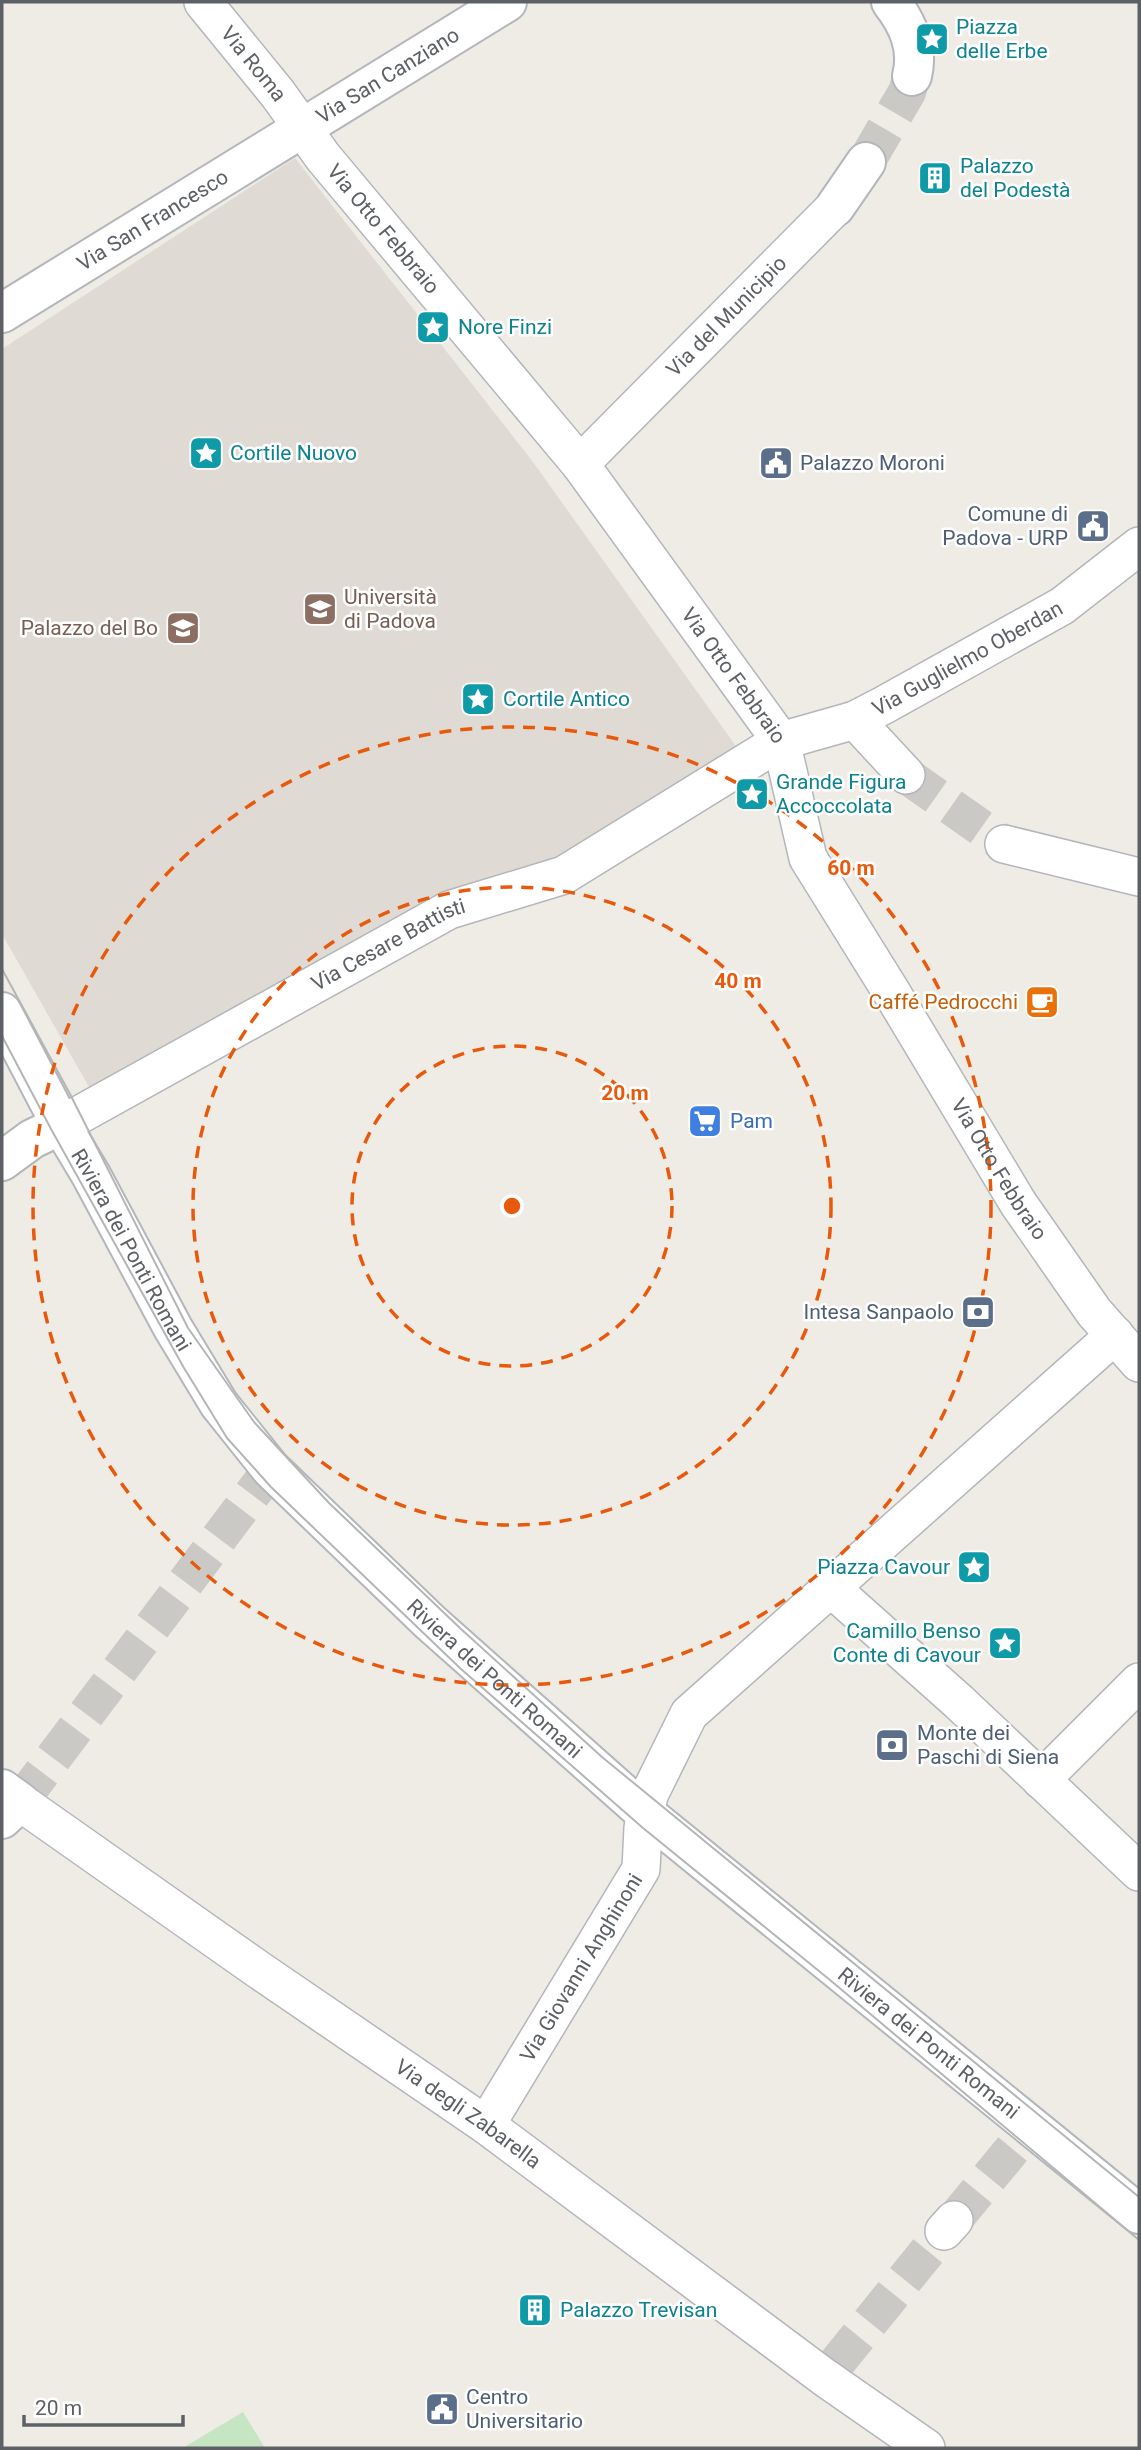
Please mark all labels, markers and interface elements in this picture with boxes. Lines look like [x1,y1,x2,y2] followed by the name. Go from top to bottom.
[956,15,1048,63] place label: Piazza delle Erbe
[913,20,951,58] place icon: Piazza delle Erbe
[216,22,291,106] street label: Via Roma
[312,22,463,128] street label: Via San Canziano
[960,154,1071,202] place label: Palazzo del Podestà
[322,159,444,299] street label: Via Otto Febbraio
[916,159,954,197] building icon: Palazzo del Podestà
[73,165,233,276] street label: Via San Francesco
[662,251,791,382] street label: Via del Municipio
[414,308,452,346] place icon: Nore Finzi
[458,315,552,339] place label: Nore Finzi
[187,434,225,472] place icon: Cortile Nuovo
[230,441,357,465] place label: Cortile Nuovo
[757,444,795,482] public building icon: Palazzo Moroni
[800,451,945,475] place label: Palazzo Moroni
[942,502,1068,550] place label: Comune di Padova - URP
[1074,507,1112,545] public building icon: Comune di Padova - URP
[344,585,437,633] place label: Università di Padova
[301,590,339,628] school or university icon: Università di Padova
[868,596,1067,721] street label: Via Guglielmo Oberdan
[676,603,791,748] street label: Via Otto Febbraio
[164,609,202,647] school or university icon: Palazzo del Bo
[21,616,158,640] place label: Palazzo del Bo
[459,680,497,718] place icon: Cortile Antico
[503,687,630,711] place label: Cortile Antico
[776,770,906,818] place label: Grande Figura Accoccolata
[733,775,771,813] place icon: Grande Figura Accoccolata
[827,856,875,880] text: 60 m
[307,894,468,996] street label: Via Cesare Battisti
[714,969,762,993] text: 40 m
[1023,983,1061,1021] cafe icon: Caffé Pedrocchi
[869,990,1018,1014] place label: Caffé Pedrocchi
[601,1081,649,1105] text: 20 m
[946,1094,1052,1244] street label: Via Otto Febbraio
[686,1102,724,1140] supermarket icon: Pam
[730,1109,773,1133] place label: Pam
[66,1145,196,1356] street label: Riviera dei Ponti Romani
[500,1194,524,1218] centre of rings
[959,1293,997,1331] bank icon: Intesa Sanpaolo
[803,1300,954,1324] place label: Intesa Sanpaolo
[955,1548,993,1586] place icon: Piazza Cavour
[817,1555,950,1579] place label: Piazza Cavour
[402,1594,587,1763] street label: Riviera dei Ponti Romani
[833,1619,981,1667] place label: Camillo Benso Conte di Cavour
[986,1624,1024,1662] place icon: Camillo Benso Conte di Cavour
[917,1721,1059,1769] place label: Monte dei Paschi di Siena
[873,1726,911,1764] bank icon: Monte dei Paschi di Siena
[515,1869,647,2066] street label: Via Giovanni Anghinoni
[833,1963,1024,2124] street label: Riviera dei Ponti Romani
[391,2055,545,2174] street label: Via degli Zabarella
[516,2291,554,2329] building icon: Palazzo Trevisan
[560,2298,717,2322] place label: Palazzo Trevisan
[24,2384,184,2428] scale bar
[466,2385,583,2433] place label: Centro Universitario
[423,2390,461,2428] public building icon: Centro Universitario
[35,2396,82,2420] text: 20 m

